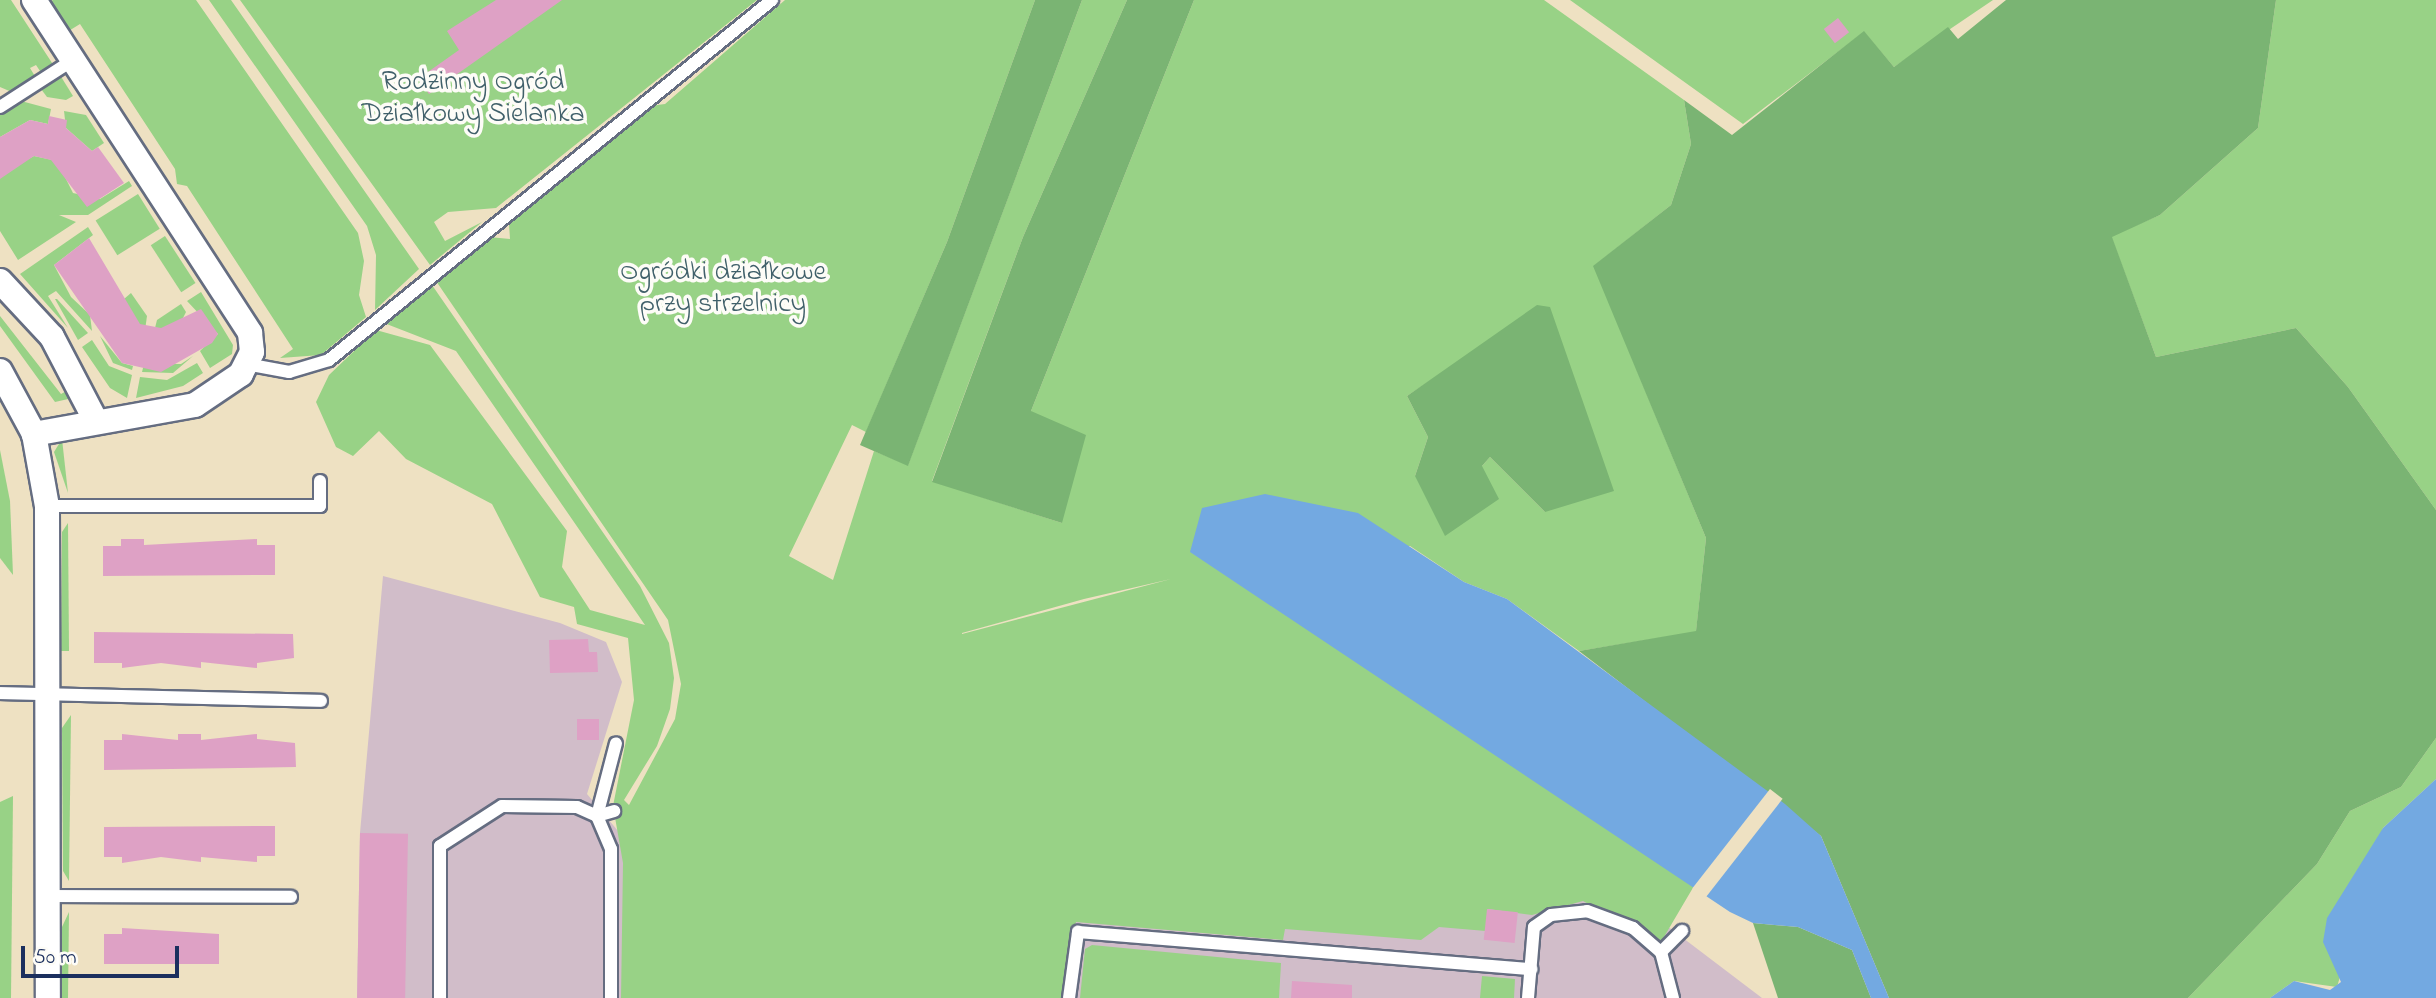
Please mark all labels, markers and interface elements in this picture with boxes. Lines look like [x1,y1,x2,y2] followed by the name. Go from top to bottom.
[361,66,585,132] park label: Rodzinny Ogród Działkowy Sielanka
[620,256,826,322] park label: Ogródki działkowe przy strzelnicy
[24,932,182,976] scale bar
[34,943,77,973] text: 50 m

